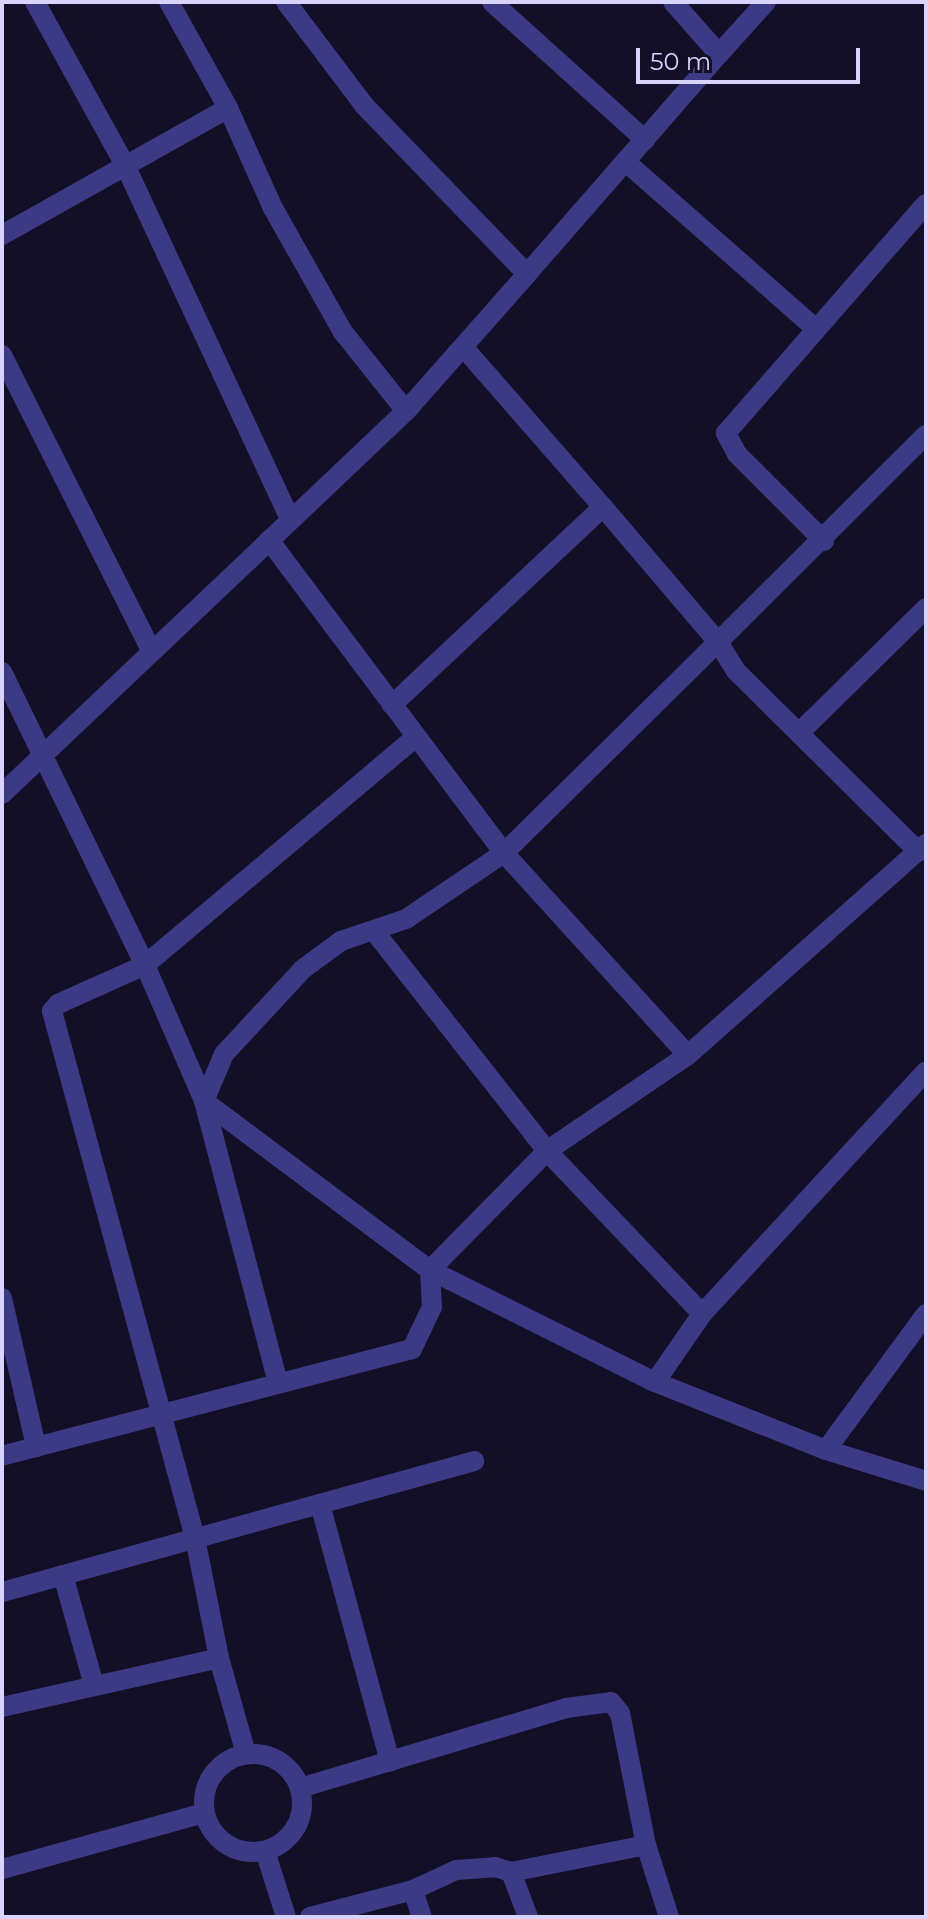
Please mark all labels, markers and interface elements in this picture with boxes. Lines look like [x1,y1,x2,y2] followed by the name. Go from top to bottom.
[640,32,864,82] scale bar
[650,47,711,76] text: 50 m

